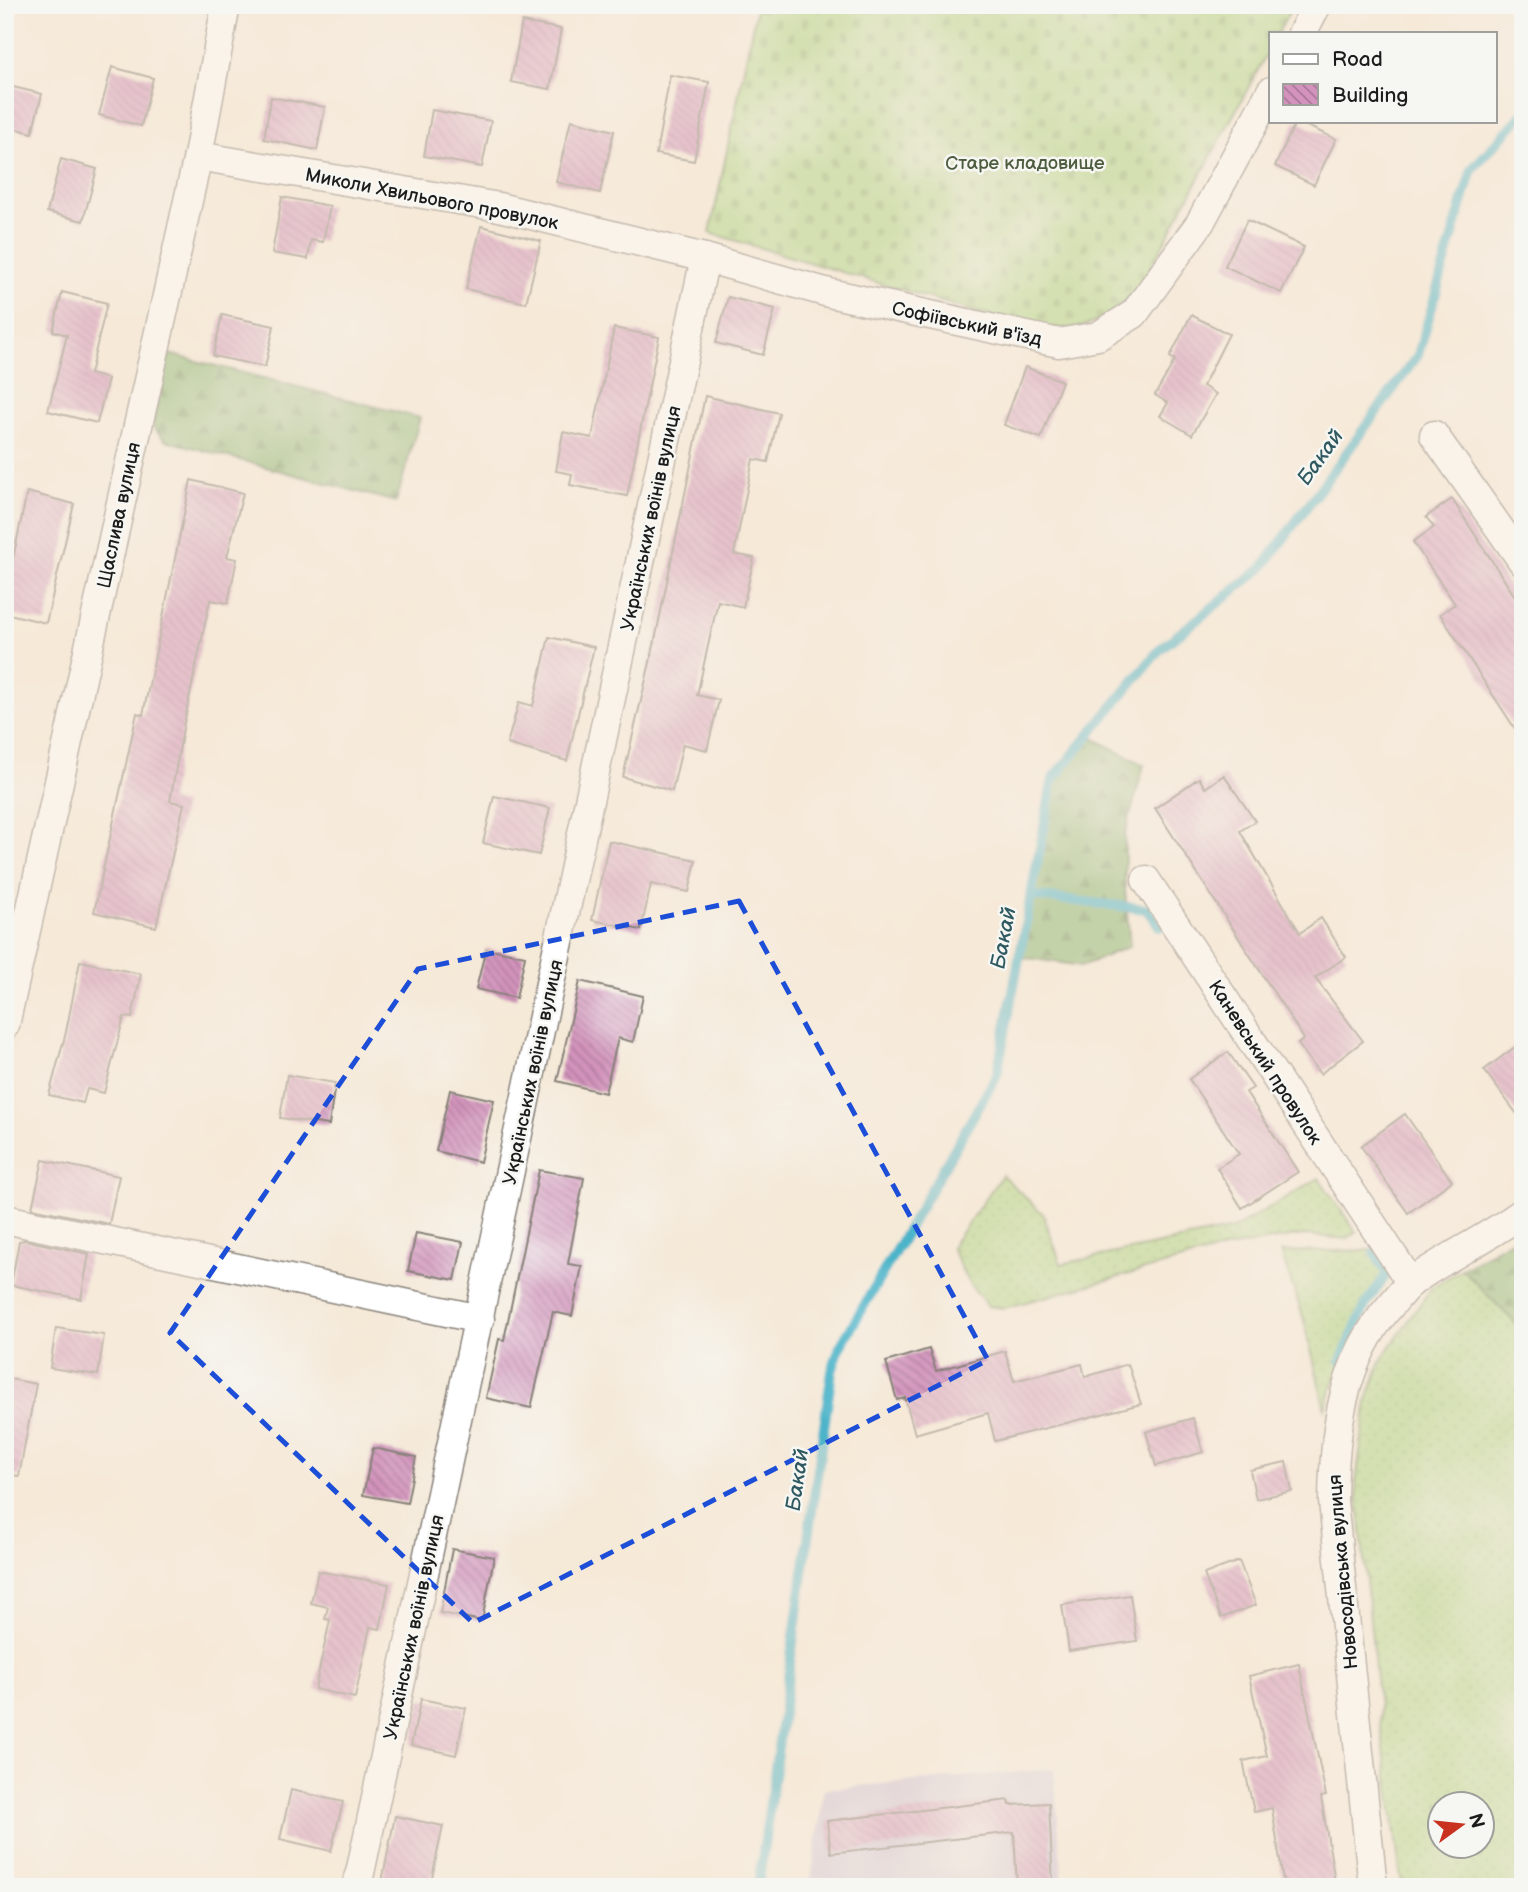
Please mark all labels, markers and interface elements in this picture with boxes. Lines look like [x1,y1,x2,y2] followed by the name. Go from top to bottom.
[1269,32,1496,122] legend
[1332,47,1383,72] text: Road
[1332,83,1408,108] text: Building
[945,152,1105,175] park label: Старе кладовище
[303,164,560,235] street label: Миколи Хвильового провулок
[890,297,1044,352] street label: Софіївський в'їзд
[616,404,687,633] street label: Українських воїнів вулиця
[1292,425,1349,490] water label: Бакай
[93,440,146,590] street label: Щаслива вулиця
[985,905,1022,971] water label: Бакай
[498,958,569,1187] street label: Українських воїнів вулиця
[1203,976,1326,1149] street label: Каневський провулок
[781,1447,814,1513] water label: Бакай
[1324,1474,1363,1670] street label: Новосодівська вулиця
[379,1513,450,1742] street label: Українських воїнів вулиця
[1426,1790,1496,1860] north arrow
[1463,1811,1489,1831] text: N

